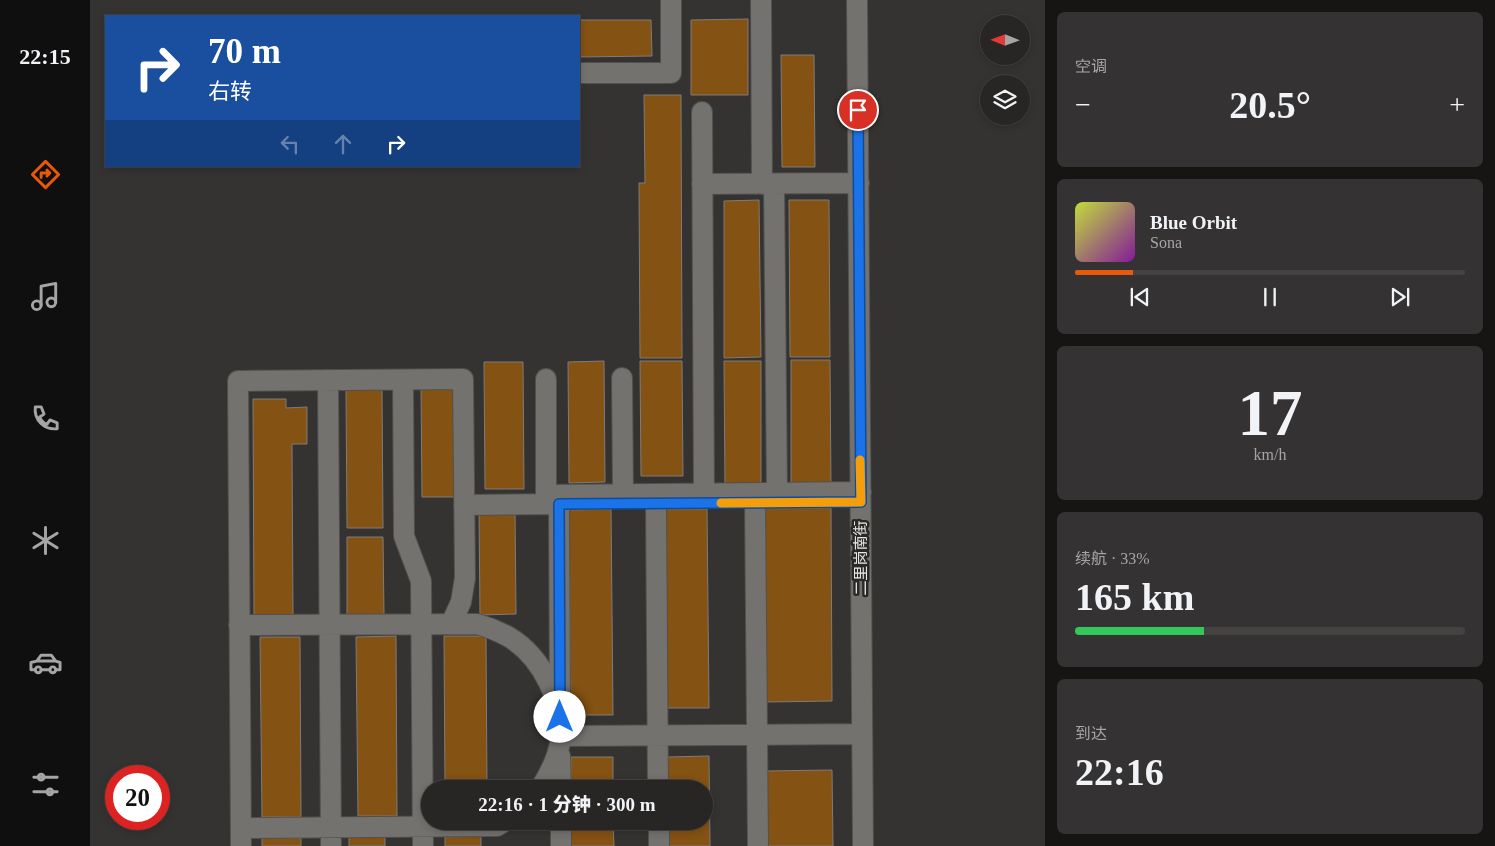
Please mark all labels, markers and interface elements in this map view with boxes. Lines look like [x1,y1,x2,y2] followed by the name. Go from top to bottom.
[980,15,1030,65] north arrow
[980,15,1030,125] map controls
[208,32,281,71] text: 70 m
[125,35,190,100] icon: right
[19,44,71,69] text: 22:15
[1075,58,1107,75] text: 空调
[980,75,1030,125] button: layers
[208,79,252,104] text: 右转
[1229,84,1311,126] text: 20.5°
[837,89,879,131] pin
[1075,89,1091,120] text: −
[1449,89,1465,120] text: +
[844,96,872,124] icon: arrive
[276,130,304,158] icon: left
[329,130,357,158] icon: ahead
[382,130,410,158] icon: right
[28,157,63,192] icon: directions
[1150,212,1237,233] text: Blue Orbit
[1150,234,1182,251] text: Sona
[28,279,63,314] icon: music
[1126,283,1154,311] icon: previous
[1256,283,1284,311] icon: pause
[1386,283,1414,311] icon: next
[1238,377,1303,449] text: 17
[28,401,63,436] icon: phone
[1254,446,1286,463] text: km/h
[853,520,869,596] street label: 二里岗南街
[28,523,63,558] icon: climate
[1075,550,1150,567] text: 续航 · 33%
[1075,576,1194,618] text: 165 km
[28,645,63,680] icon: car
[533,690,585,742] position arrow
[1075,725,1107,742] text: 到达
[1075,751,1164,793] text: 22:16
[105,765,170,830] speed limit sign: 20
[28,767,63,802] icon: filters
[478,794,656,815] text: 22:16 · 1 分钟 · 300 m

